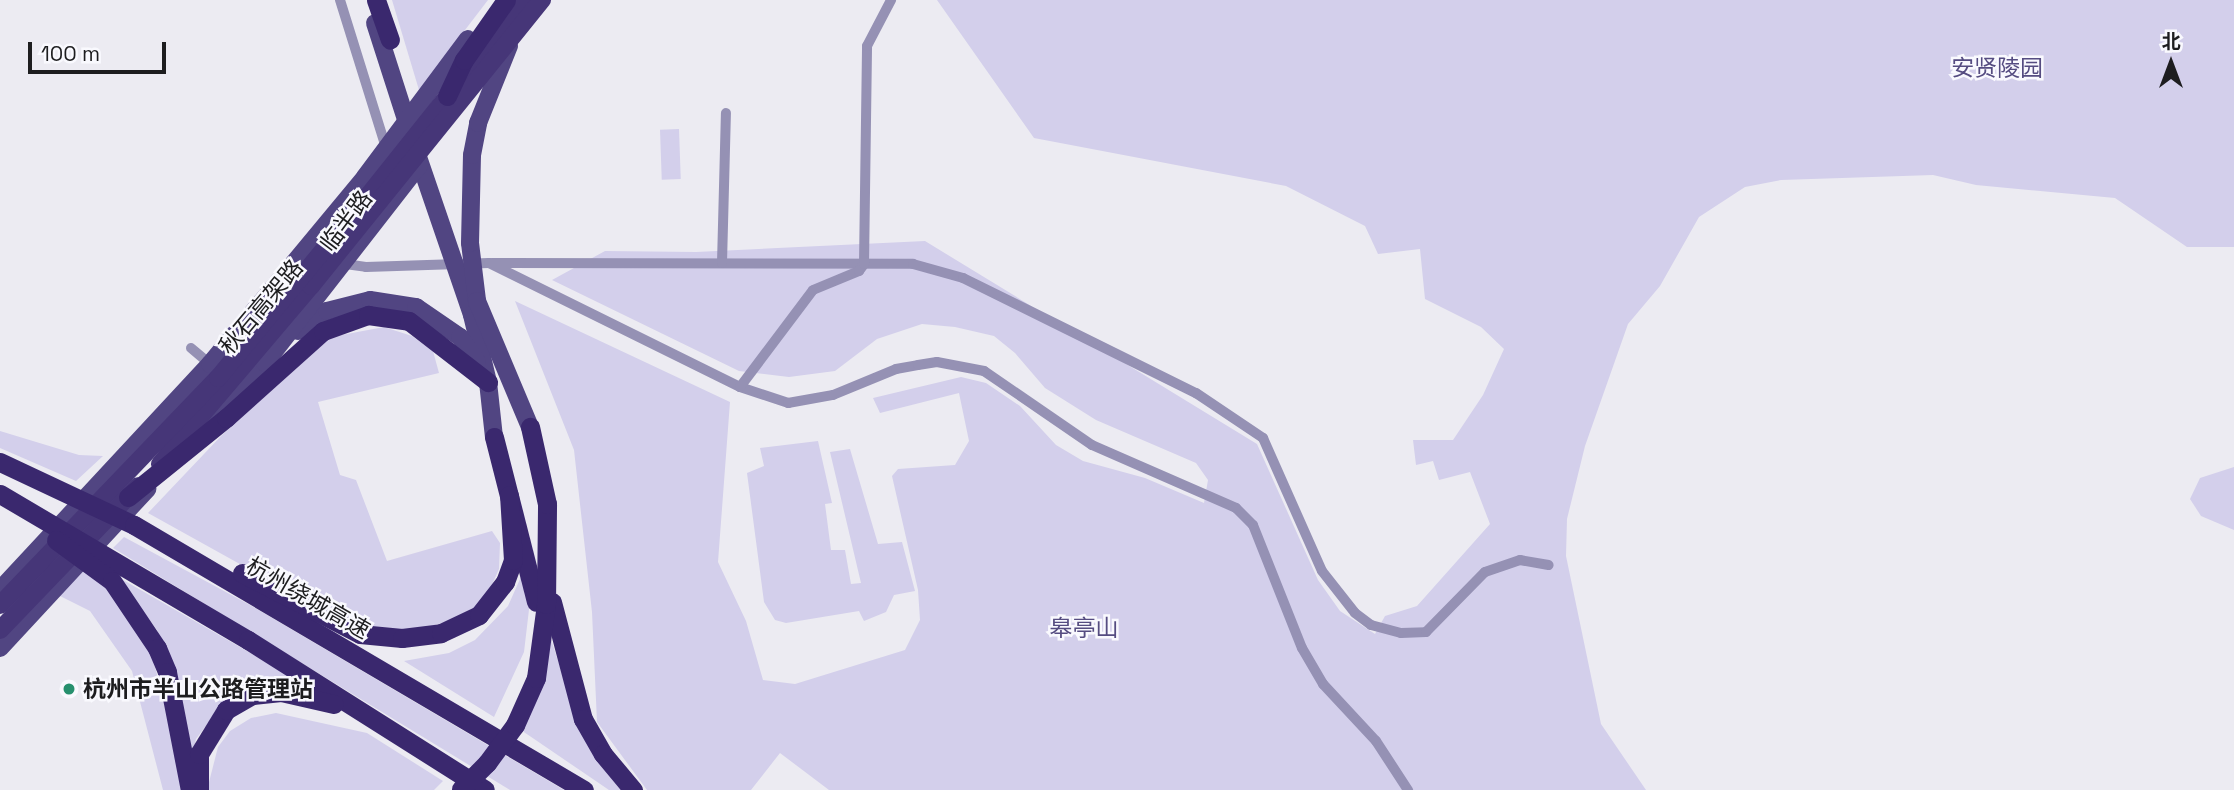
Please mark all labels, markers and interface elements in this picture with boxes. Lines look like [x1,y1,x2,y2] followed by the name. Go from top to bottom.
[32,28,170,72] scale bar
[2136,28,2206,98] north arrow
[2161,29,2181,54] text: 北
[41,40,100,67] text: 100 m
[1951,54,2043,82] park label: 安贤陵园
[314,185,378,257] street label: 临半路
[213,254,309,360] street label: 秋石高架路
[241,552,375,644] street label: 杭州绕城高速
[1050,614,1118,642] park label: 皋亭山
[83,675,313,703] place label: 杭州市半山公路管理站
[61,681,77,697] marker: 杭州市半山公路管理站

